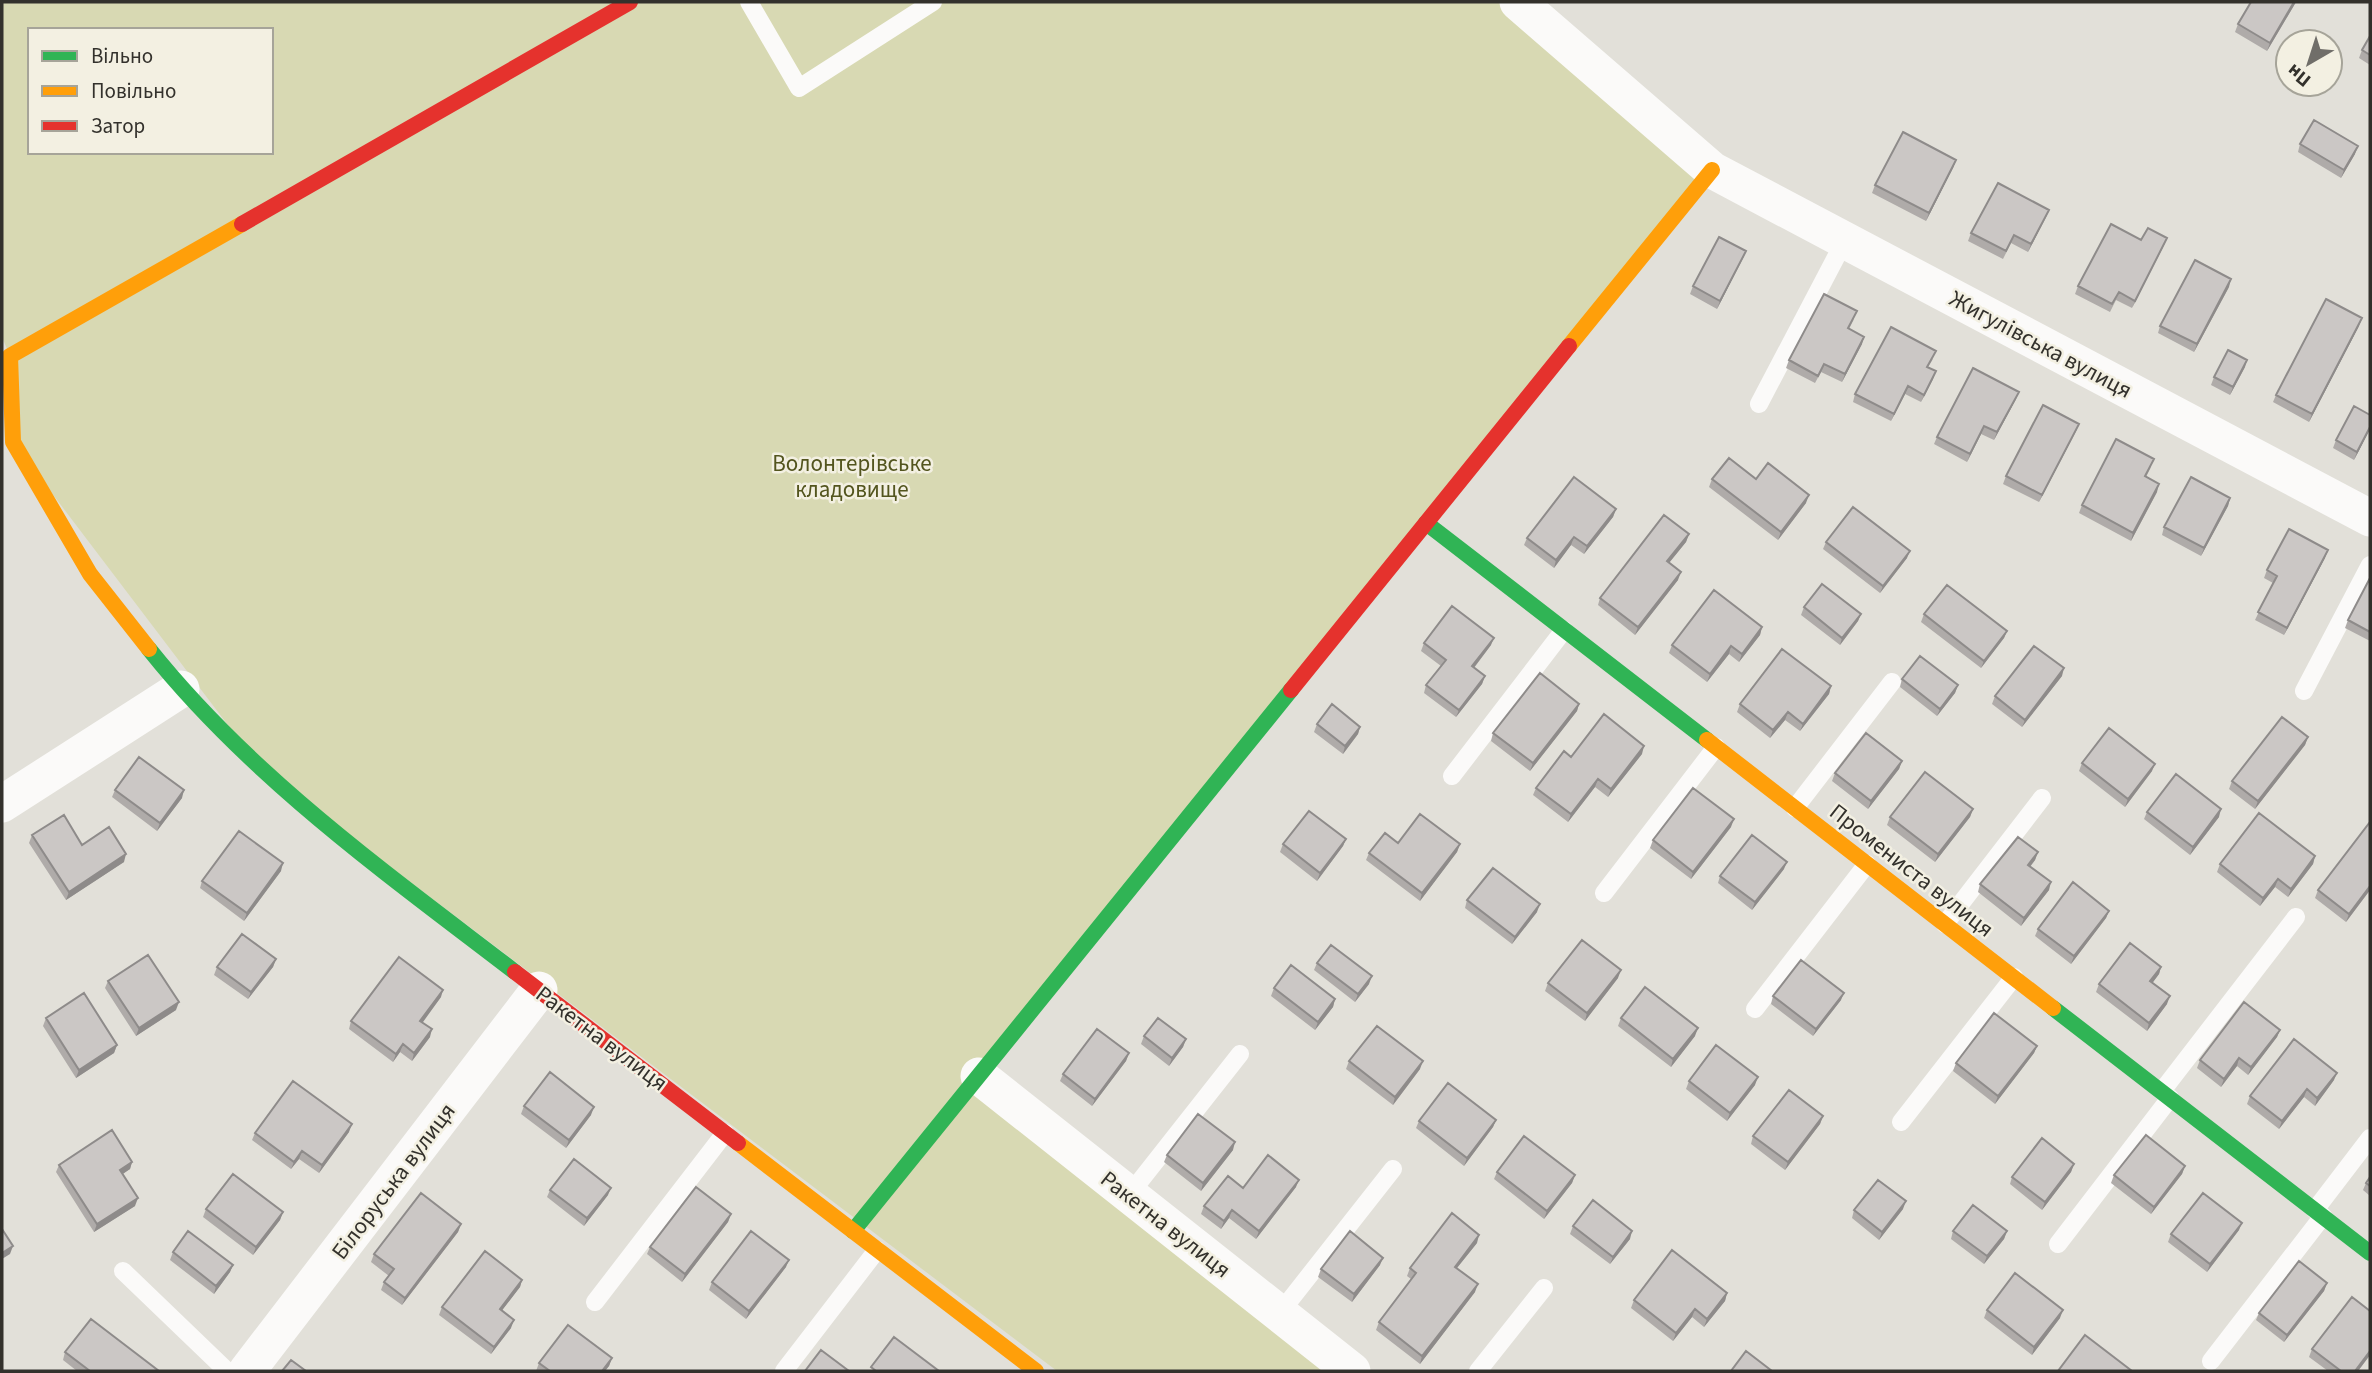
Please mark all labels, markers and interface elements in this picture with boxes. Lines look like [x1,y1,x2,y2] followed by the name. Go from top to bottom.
[28,28,273,154] legend
[2274,28,2344,98] north arrow
[91,41,153,71] text: Вільно
[2282,57,2317,93] text: Пн
[91,76,176,106] text: Повільно
[91,111,145,141] text: Затор
[1944,282,2138,407] street label: Жигулівська вулиця
[772,447,932,506] park label: Волонтерівське кладовище
[1823,796,2001,945] street label: Промениста вулиця
[529,978,675,1099] street label: Ракетна вулиця
[324,1096,463,1266] street label: Білоруська вулиця
[1093,1163,1238,1286] street label: Ракетна вулиця

